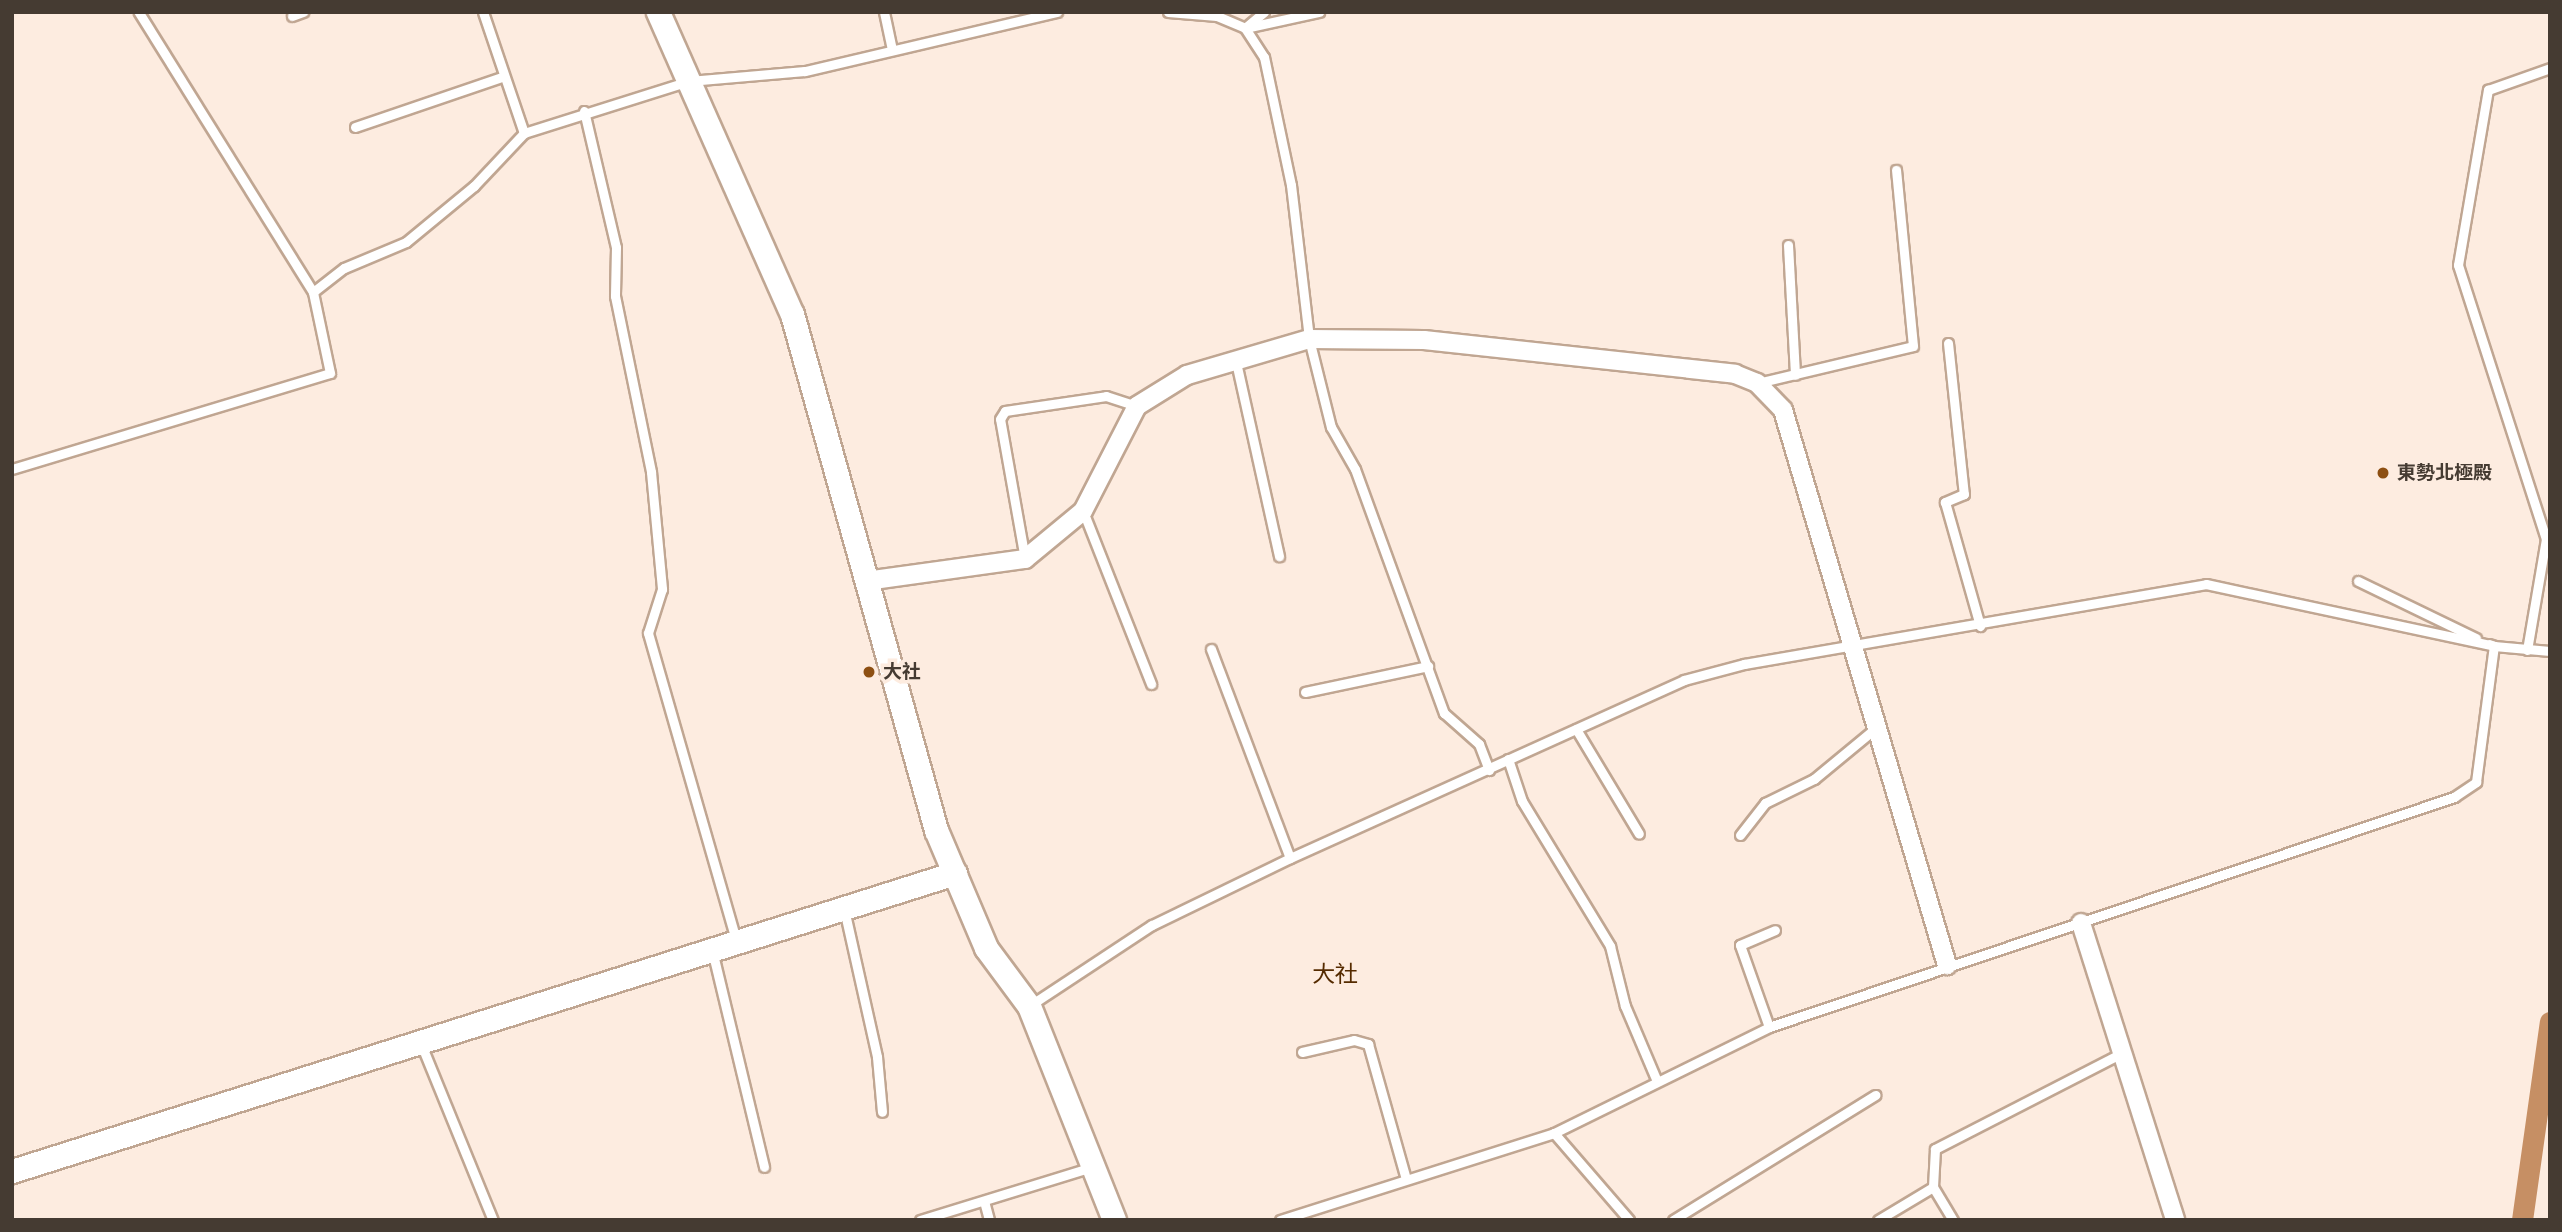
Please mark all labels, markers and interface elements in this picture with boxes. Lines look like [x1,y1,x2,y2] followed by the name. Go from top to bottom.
[2397,462,2492,484] place label: 東勢北極殿
[2375,465,2391,481] marker: 東勢北極殿
[883,661,921,683] place label: 大社
[861,664,877,680] marker: 大社
[1312,960,1358,988] district label: 大社

